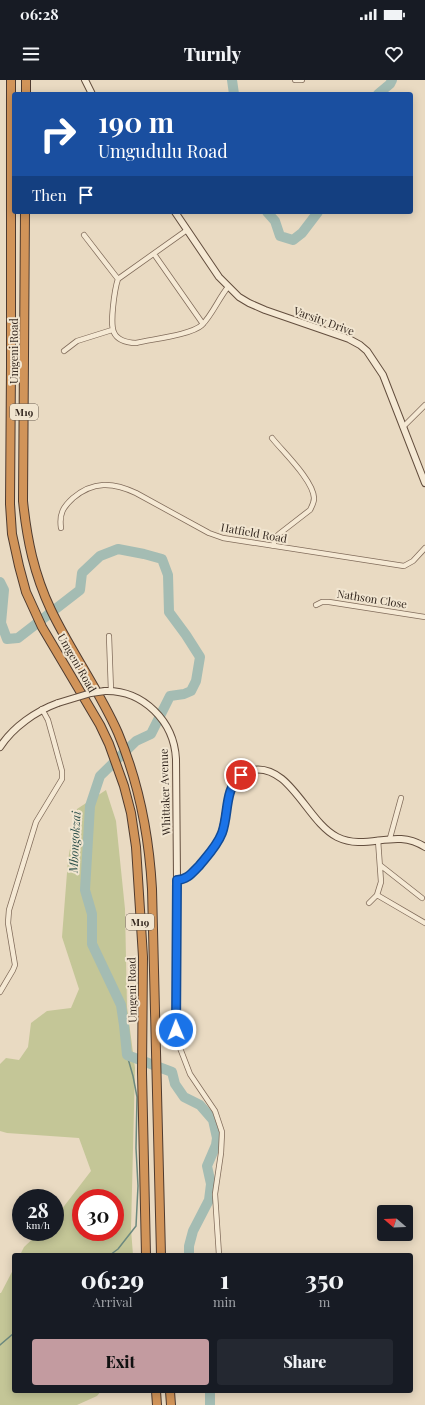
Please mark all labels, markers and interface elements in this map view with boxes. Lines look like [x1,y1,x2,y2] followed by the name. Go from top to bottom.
[20,4,59,24] text: 06:28
[184,42,241,66] text: Turnly
[20,43,42,65] icon: menu
[383,43,405,65] icon: heart
[98,103,174,140] text: 190 m
[32,108,84,160] icon: right
[98,139,228,163] text: Umgudulu Road
[75,184,97,206] icon: arrive
[32,185,67,205] text: Then
[291,302,357,339] street label: Varsity Drive
[6,317,21,384] street label: Umgeni Road
[10,404,38,420] road number: M19
[220,519,289,546] street label: Hatfield Road
[336,586,409,612] street label: Nathson Close
[54,630,101,696] street label: Umgeni Road
[155,748,174,837] street label: Whittaker Avenue
[224,758,258,792] pin
[230,764,252,786] icon: arrive
[64,810,84,874] water label: Mbongokzai
[126,914,154,930] road number: M19
[123,956,140,1023] street label: Umgeni Road
[155,1009,197,1051] position arrow
[72,1189,124,1241] speed limit sign: 30
[27,1196,49,1223] text: 28
[377,1205,413,1241] north arrow
[377,1205,413,1241] map controls
[26,1218,50,1232] text: km/h
[81,1263,144,1295] text: 06:29
[220,1263,229,1295] text: 1
[305,1263,344,1295] text: 350
[92,1293,133,1310] text: Arrival
[213,1293,236,1310] text: min
[319,1293,330,1310] text: m
[32,1339,209,1385] button: Exit
[217,1339,393,1385] button: Share

